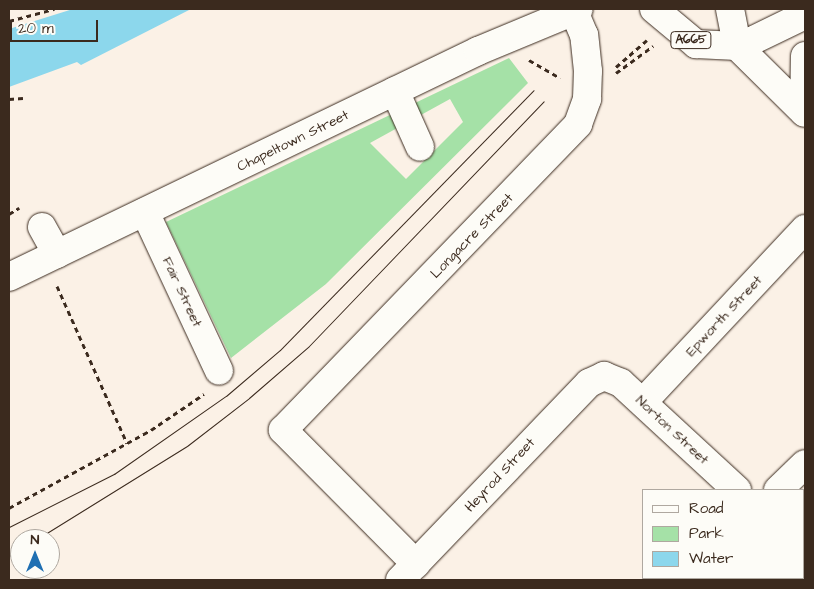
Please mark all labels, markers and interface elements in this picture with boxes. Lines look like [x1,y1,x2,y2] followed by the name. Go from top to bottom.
[12,10,100,42] scale bar
[18,18,54,39] text: 20 m
[670,30,712,50] road number: A665
[234,107,352,175] street label: Chapeltown Street
[427,190,517,282] street label: Longacre Street
[158,254,206,330] street label: Fair Street
[682,272,766,360] street label: Epworth Street
[632,392,712,468] street label: Norton Street
[461,434,539,516] street label: Heyrod Street
[642,489,804,579] legend
[689,498,723,519] text: Road
[689,523,724,544] text: Park
[10,529,60,579] north arrow
[31,530,39,550] text: N
[689,548,733,569] text: Water

